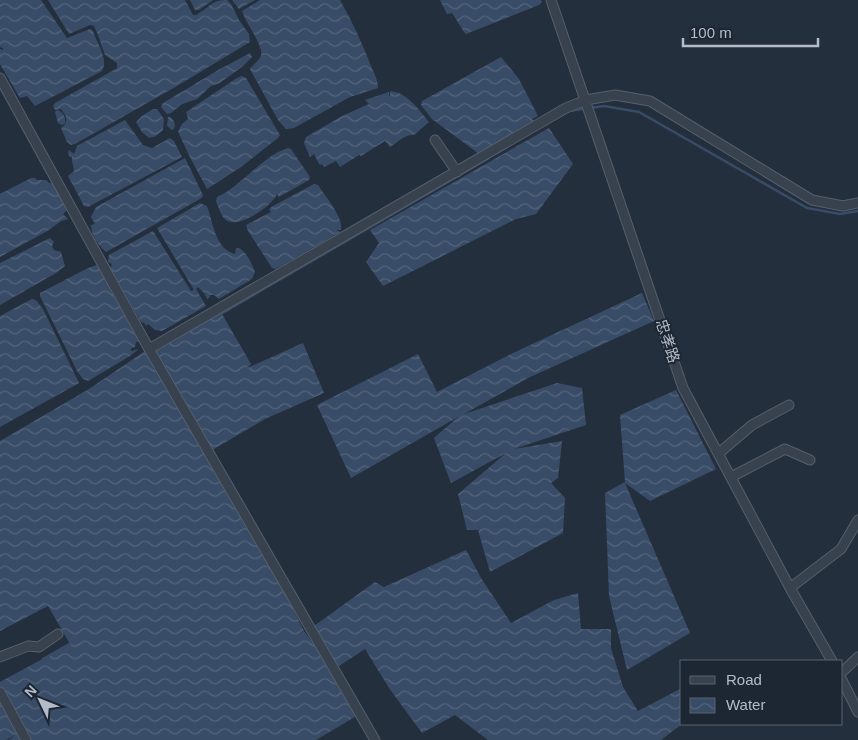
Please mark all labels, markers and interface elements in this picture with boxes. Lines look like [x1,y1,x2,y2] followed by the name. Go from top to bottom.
[683,15,818,47] scale bar
[690,24,732,41] text: 100 m
[653,317,683,365] street label: 忠孝路
[680,660,843,725] legend
[726,671,762,688] text: Road
[15,675,65,725] north arrow
[21,682,40,700] text: N
[726,696,765,713] text: Water

